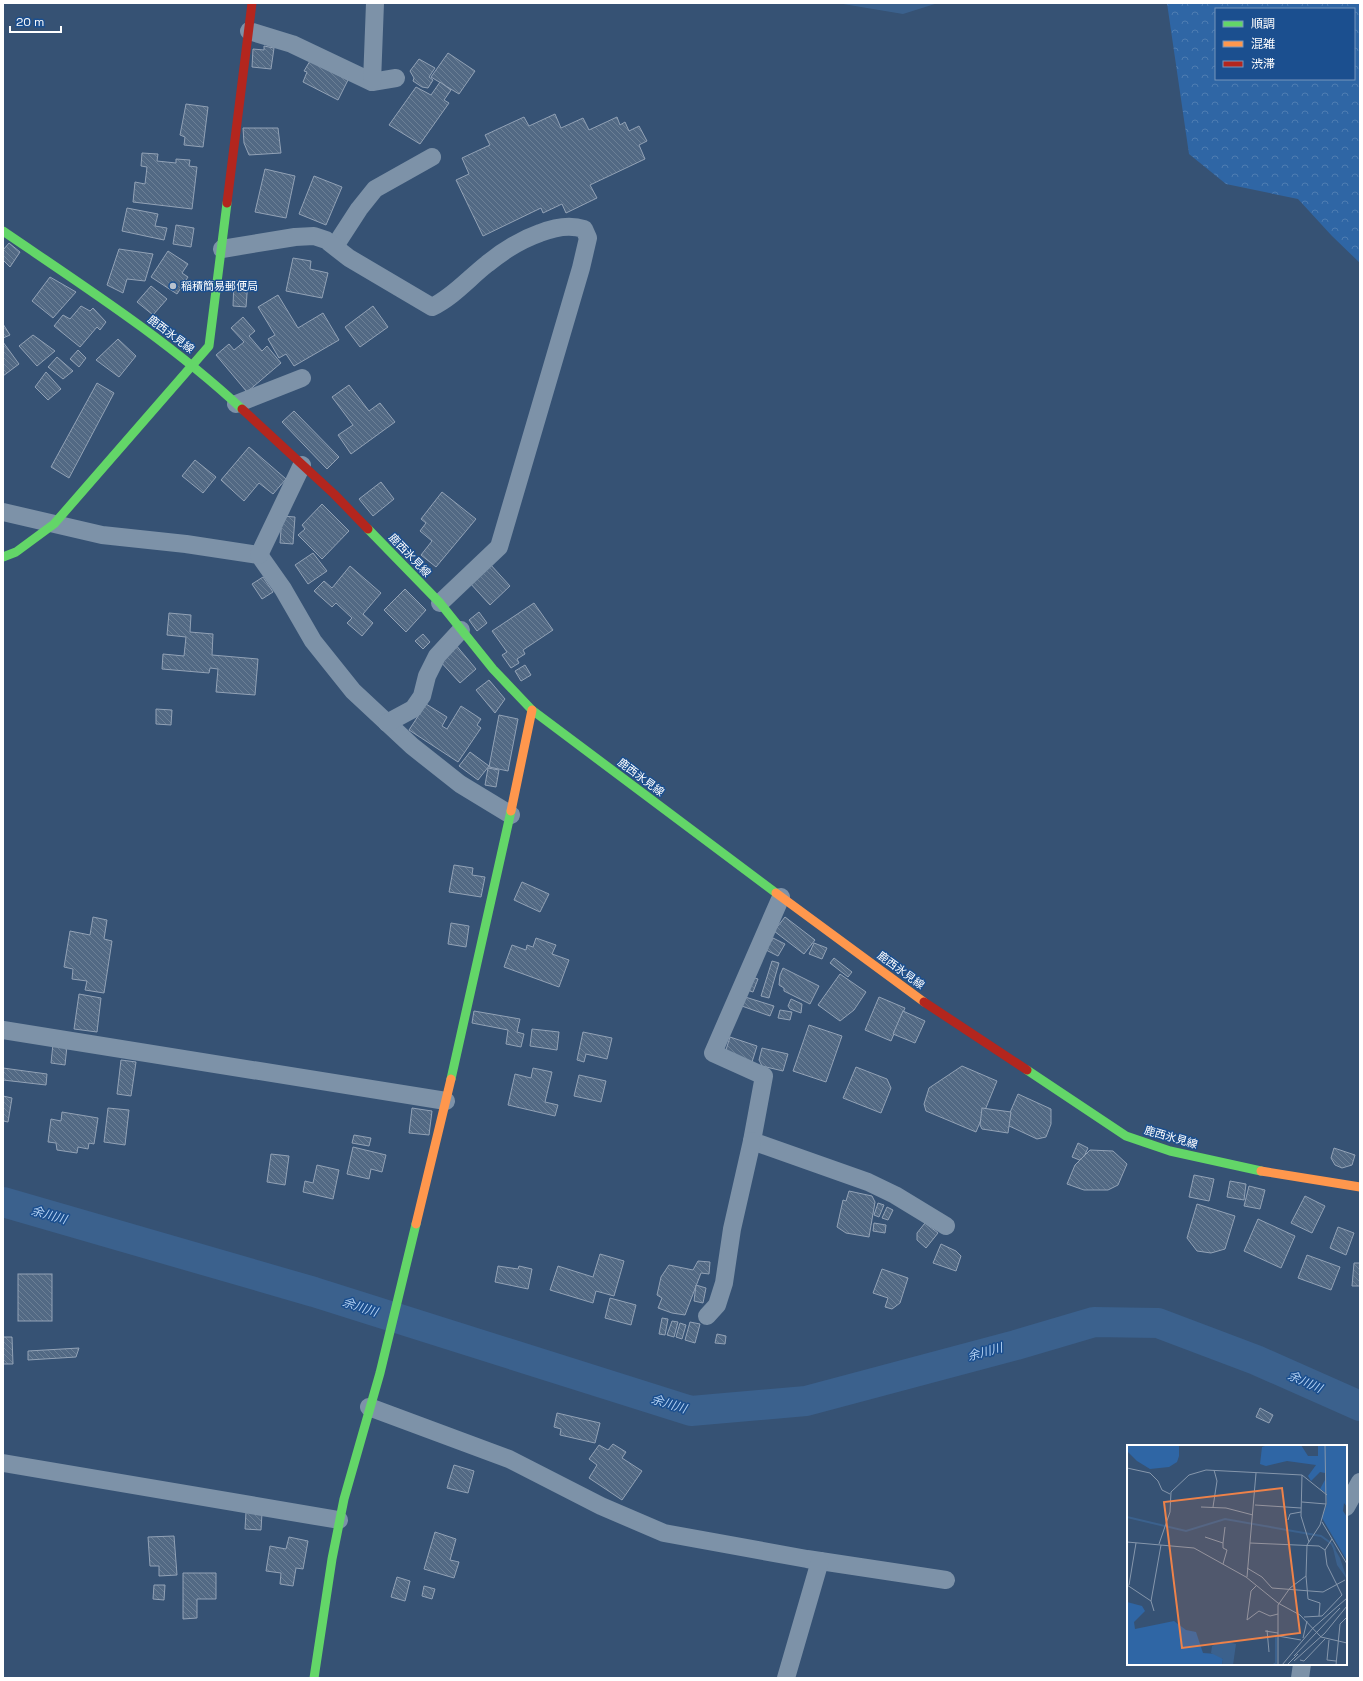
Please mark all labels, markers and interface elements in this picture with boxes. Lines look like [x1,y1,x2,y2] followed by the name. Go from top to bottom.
[10,8,61,34] scale bar
[1215,8,1355,80] legend
[16,14,44,30] text: 20 m
[1251,16,1275,32] text: 順調
[1251,36,1275,52] text: 混雑
[1251,56,1275,72] text: 渋滞
[181,279,258,293] place label: 稲積簡易郵便局
[168,281,178,291] marker: 稲積簡易郵便局
[145,312,197,356] street label: 鹿西氷見線
[386,530,434,580] street label: 鹿西氷見線
[615,755,667,799] street label: 鹿西氷見線
[875,948,927,992] street label: 鹿西氷見線
[1143,1123,1199,1151] street label: 鹿西氷見線
[29,1202,70,1228] water label: 余川川
[340,1294,381,1321] water label: 余川川
[966,1339,1006,1364] water label: 余川川
[1285,1367,1327,1397] water label: 余川川
[649,1391,690,1417] water label: 余川川
[1127,1445,1347,1665] inset map

